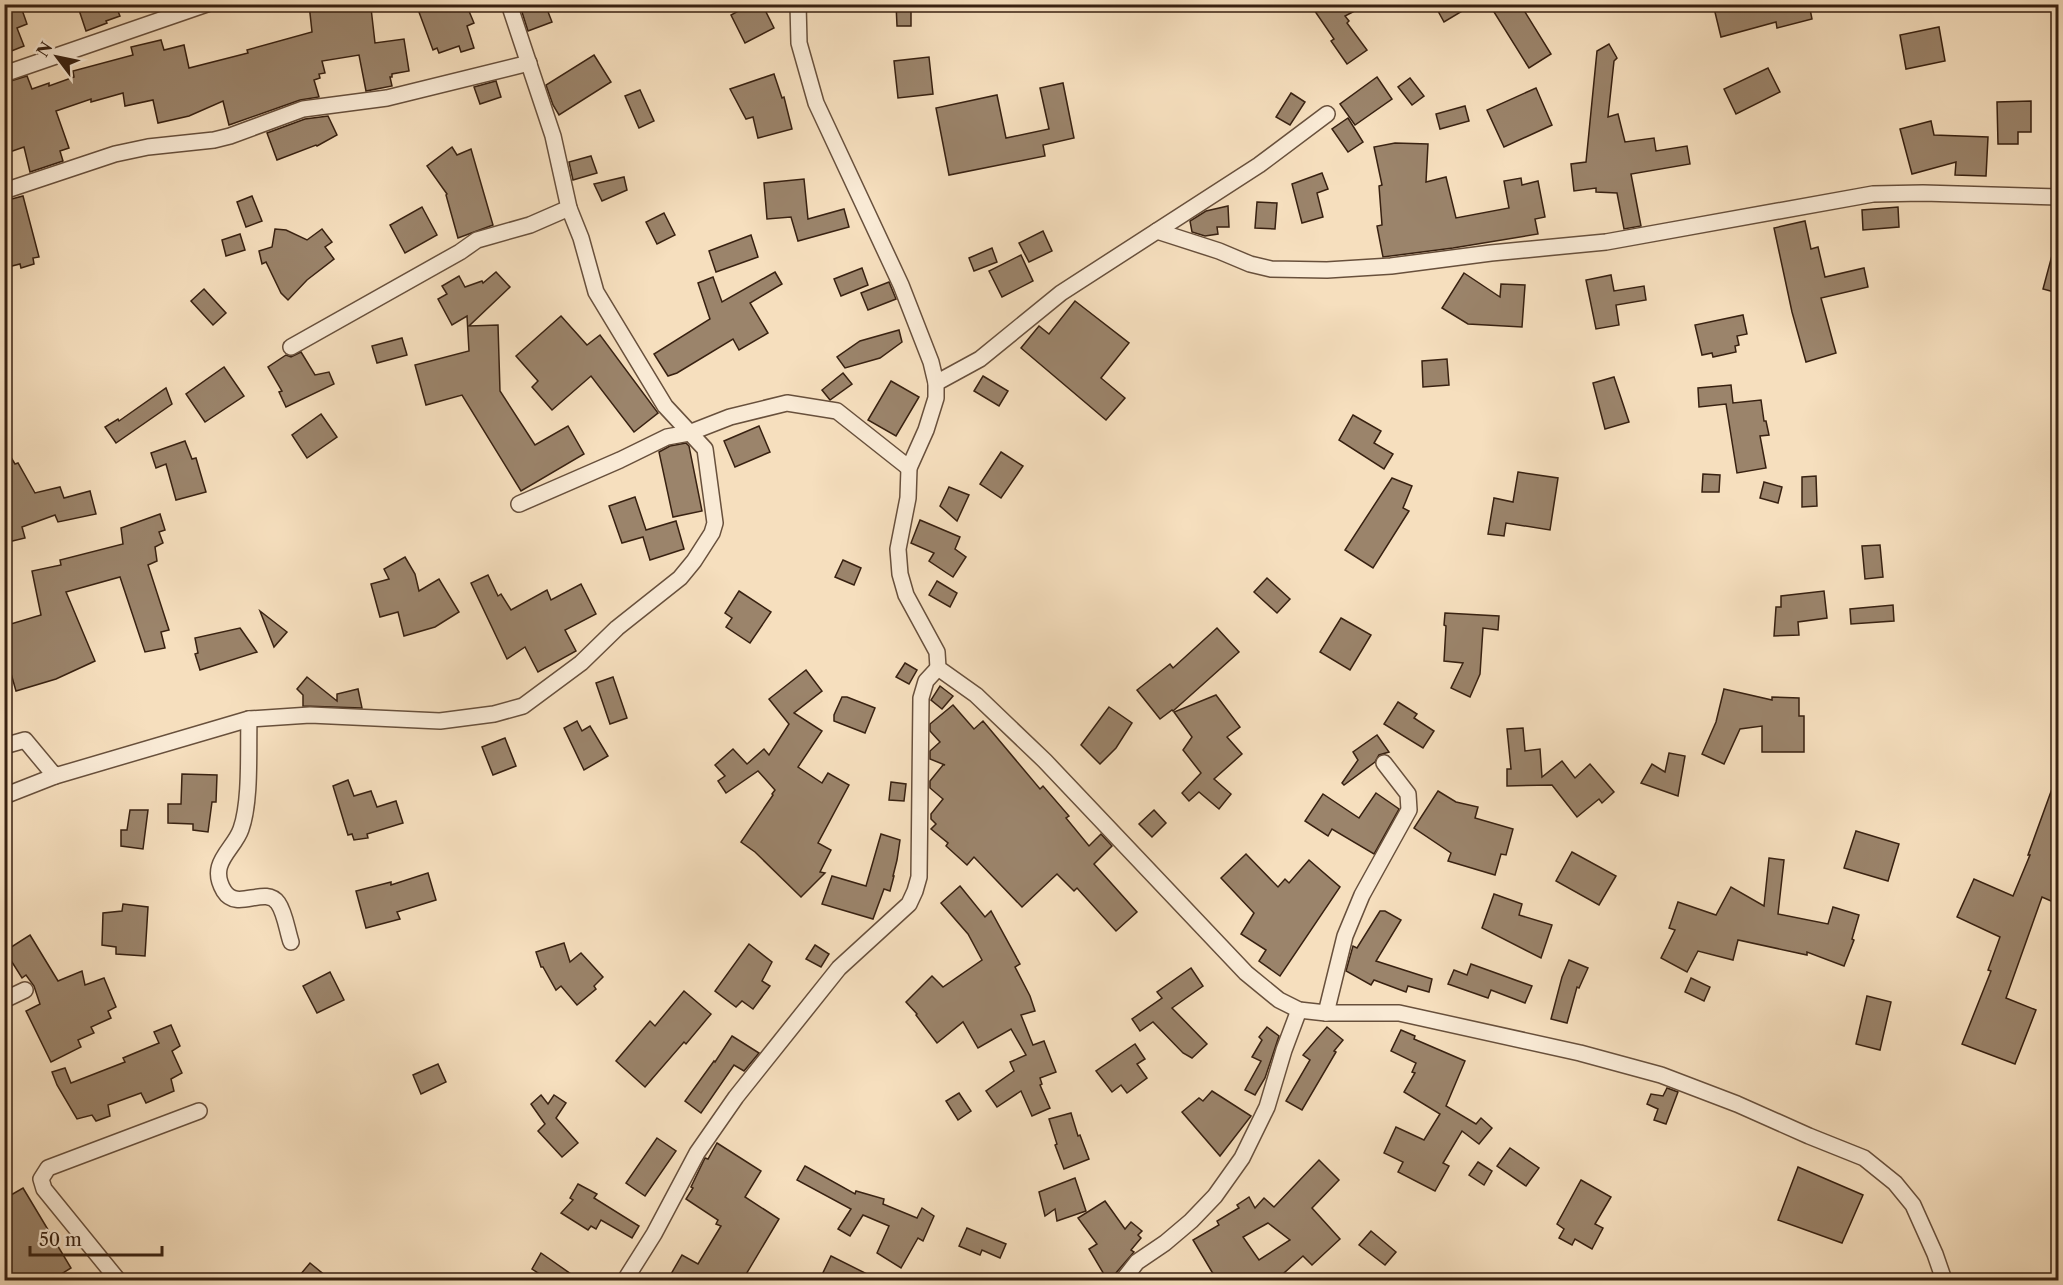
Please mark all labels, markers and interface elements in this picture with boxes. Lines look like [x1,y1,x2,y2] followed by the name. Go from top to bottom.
[27,27,87,87] north arrow
[32,38,56,60] text: N
[30,1219,162,1257] scale bar
[39,1229,82,1251] text: 50 m

